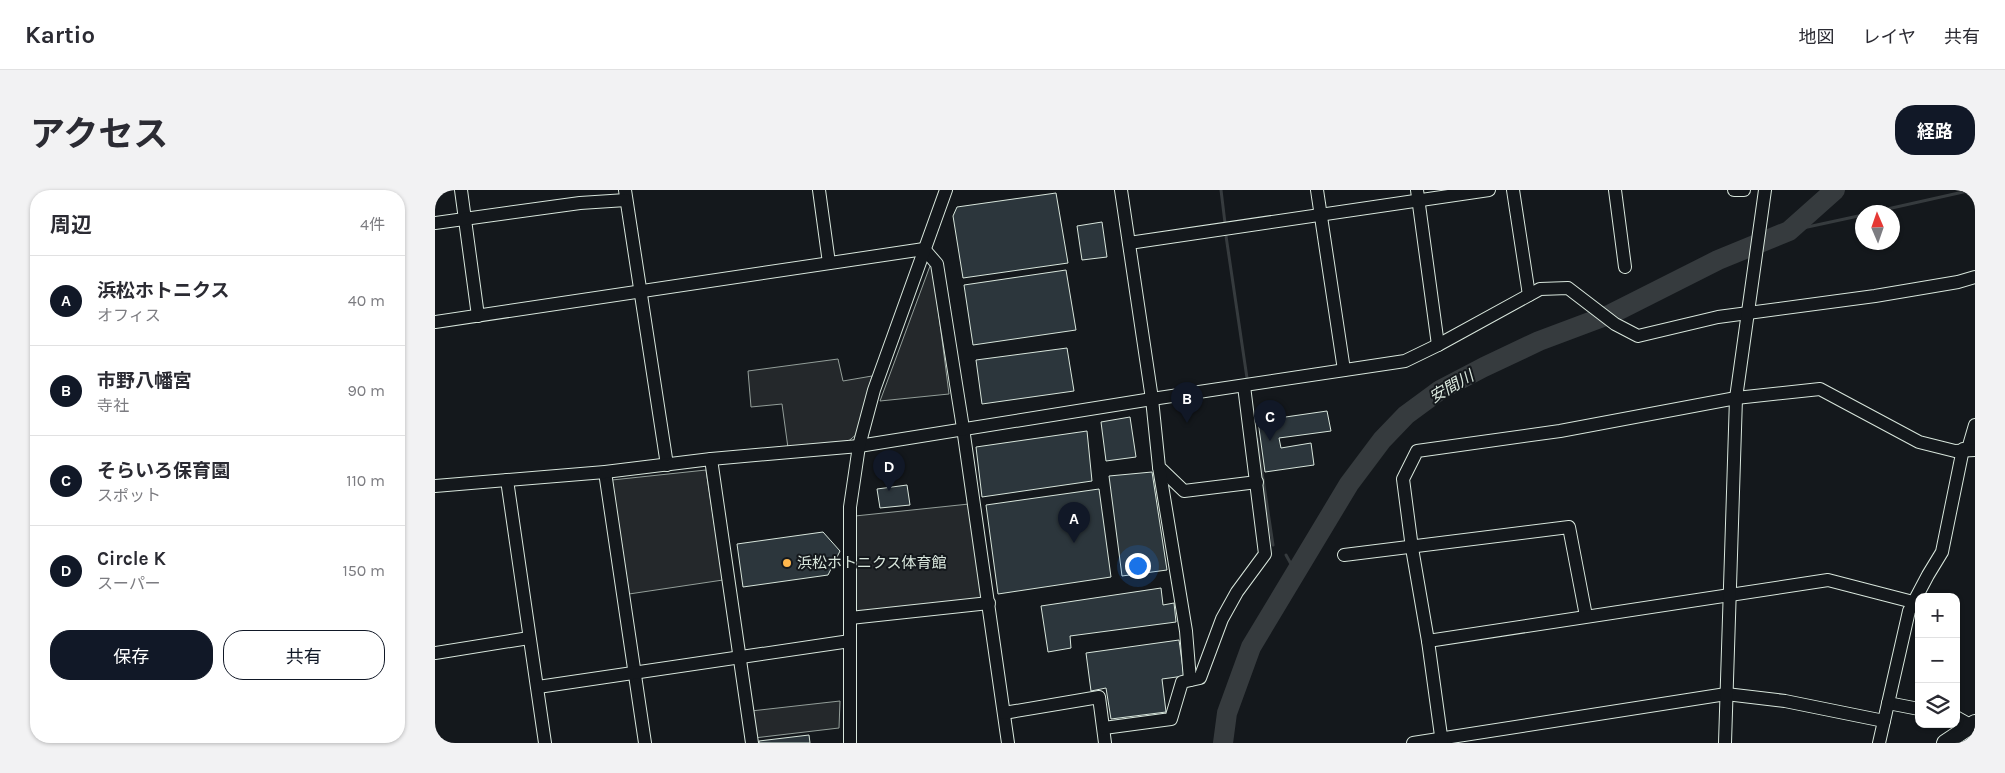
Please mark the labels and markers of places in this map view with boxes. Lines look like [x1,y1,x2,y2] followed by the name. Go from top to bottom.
[1171,382,1203,423] pin: B
[1254,400,1286,441] pin: C
[873,450,905,491] pin: D
[1058,502,1090,543] pin: A
[797,554,947,572] place label: 浜松ホトニクス体育館
[781,557,793,569] marker: 浜松ホトニクス体育館

